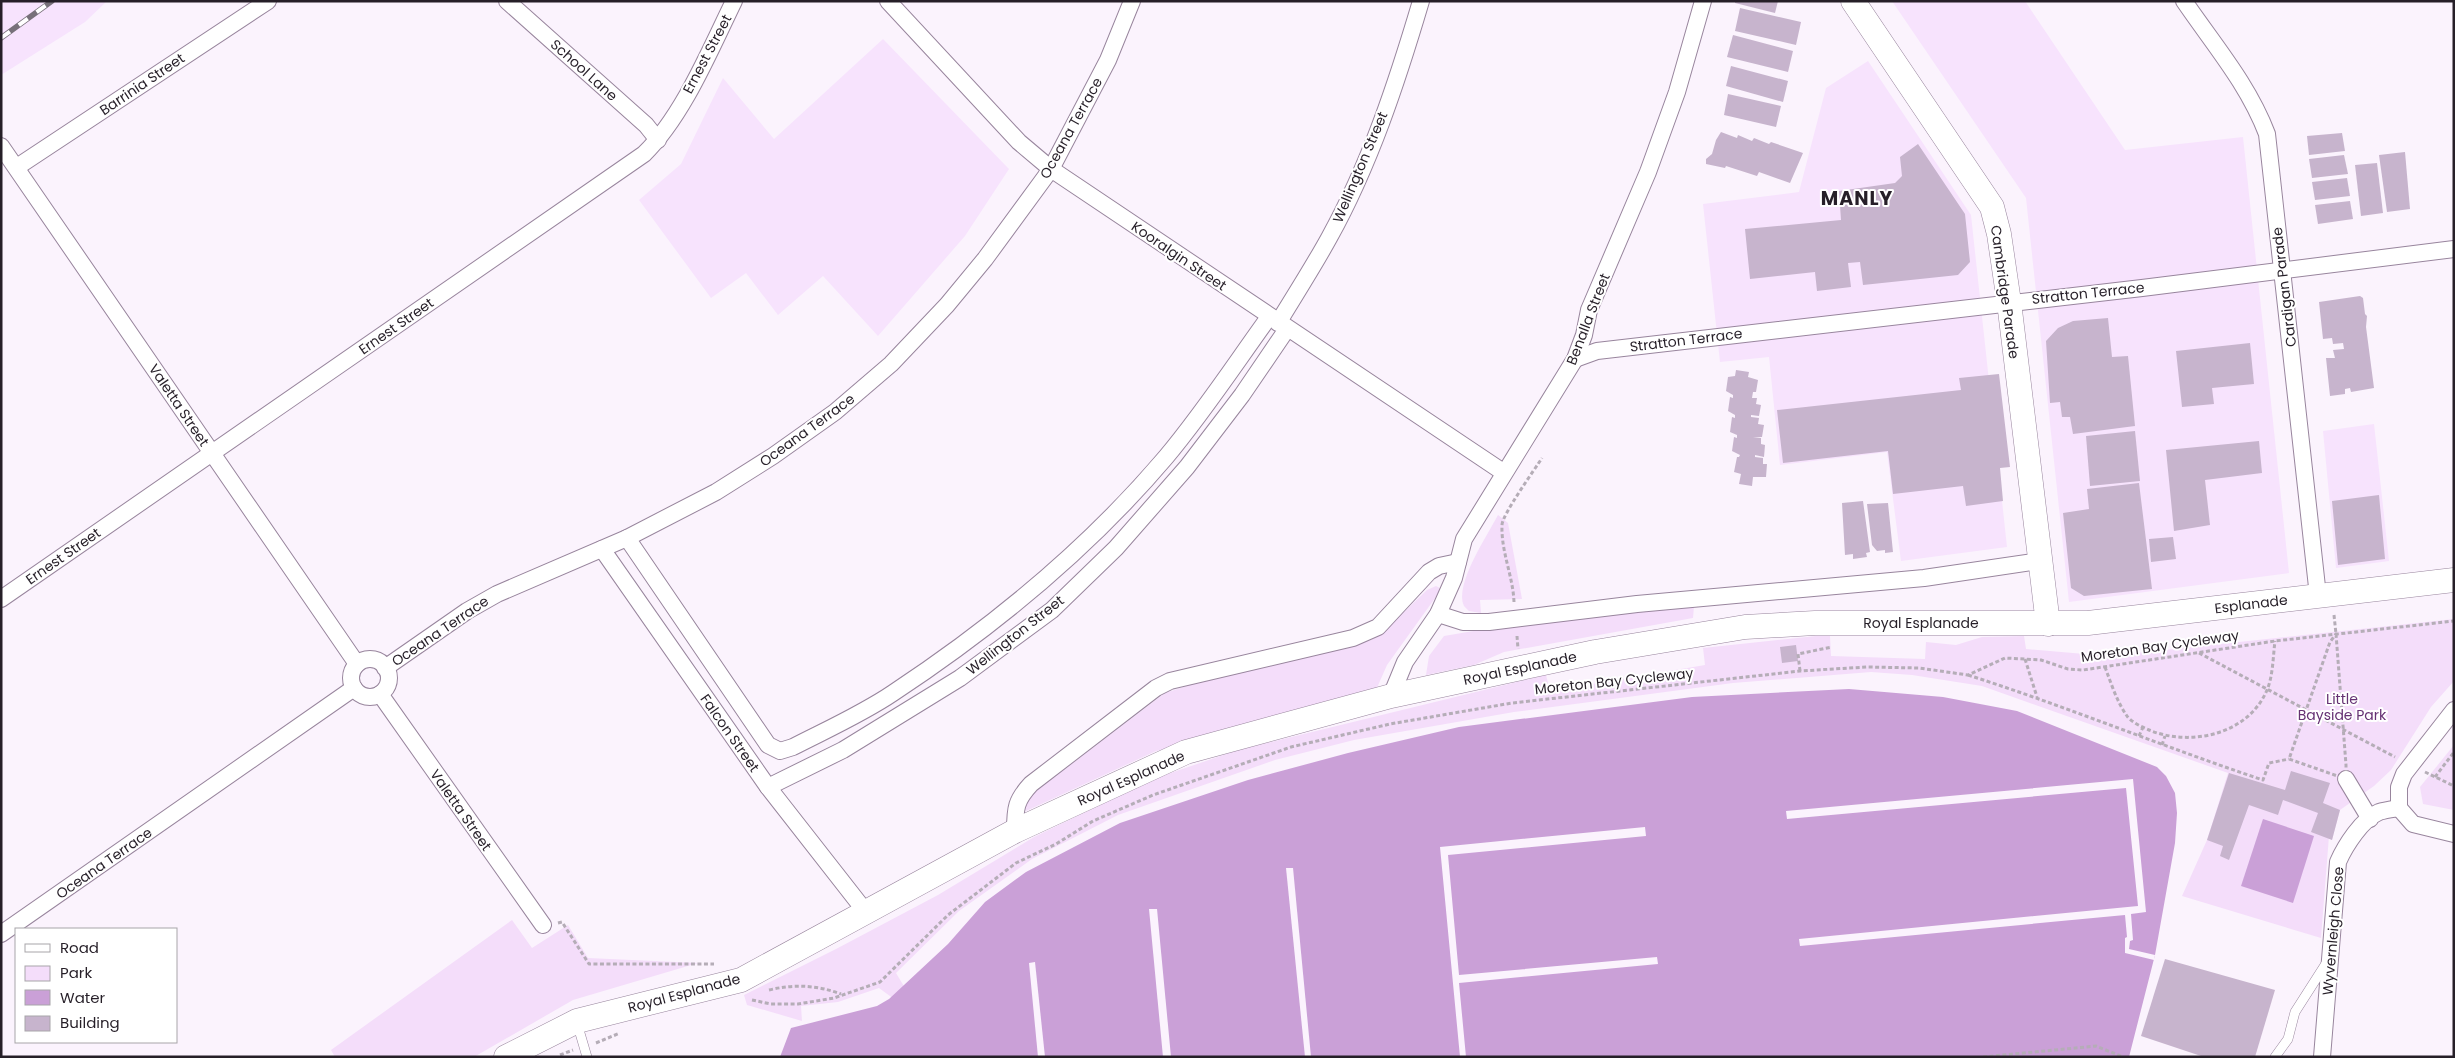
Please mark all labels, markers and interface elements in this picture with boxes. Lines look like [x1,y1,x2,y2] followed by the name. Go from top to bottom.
[678,11,736,97] street label: Ernest Street
[546,34,622,106] street label: School Lane
[96,48,188,120] street label: Barrinia Street
[1035,73,1107,182] street label: Oceana Terrace
[1328,108,1392,226] street label: Wellington Street
[1821,185,1893,212] district label: MANLY
[1127,217,1231,295] street label: Kooralgin Street
[1986,224,2024,360] street label: Cambridge Parade
[2267,226,2301,348] street label: Cardigan Parade
[1561,270,1615,368] street label: Benalla Street
[2031,277,2146,309] street label: Stratton Terrace
[355,293,437,359] street label: Ernest Street
[1629,323,1744,357] street label: Stratton Terrace
[144,360,214,450] street label: Valetta Street
[755,388,859,471] street label: Oceana Terrace
[22,523,104,589] street label: Ernest Street
[2213,590,2289,618] street label: Esplanade
[388,591,493,671] street label: Oceana Terrace
[962,591,1068,679] street label: Wellington Street
[1863,613,1979,633] street label: Royal Esplanade
[2080,625,2240,667] street label: Moreton Bay Cycleway
[1461,646,1579,690] street label: Royal Esplanade
[1534,663,1694,699] street label: Moreton Bay Cycleway
[2298,689,2387,725] park label: Little Bayside Park
[696,690,764,776] street label: Falcon Street
[1074,745,1188,811] street label: Royal Esplanade
[425,765,497,855] street label: Valetta Street
[52,822,156,904] street label: Oceana Terrace
[2317,865,2349,996] street label: Wyvernleigh Close
[15,928,178,1043] legend
[60,937,99,958] text: Road
[60,962,92,983] text: Park
[626,968,743,1018] street label: Royal Esplanade
[60,987,106,1008] text: Water
[60,1012,120,1033] text: Building

